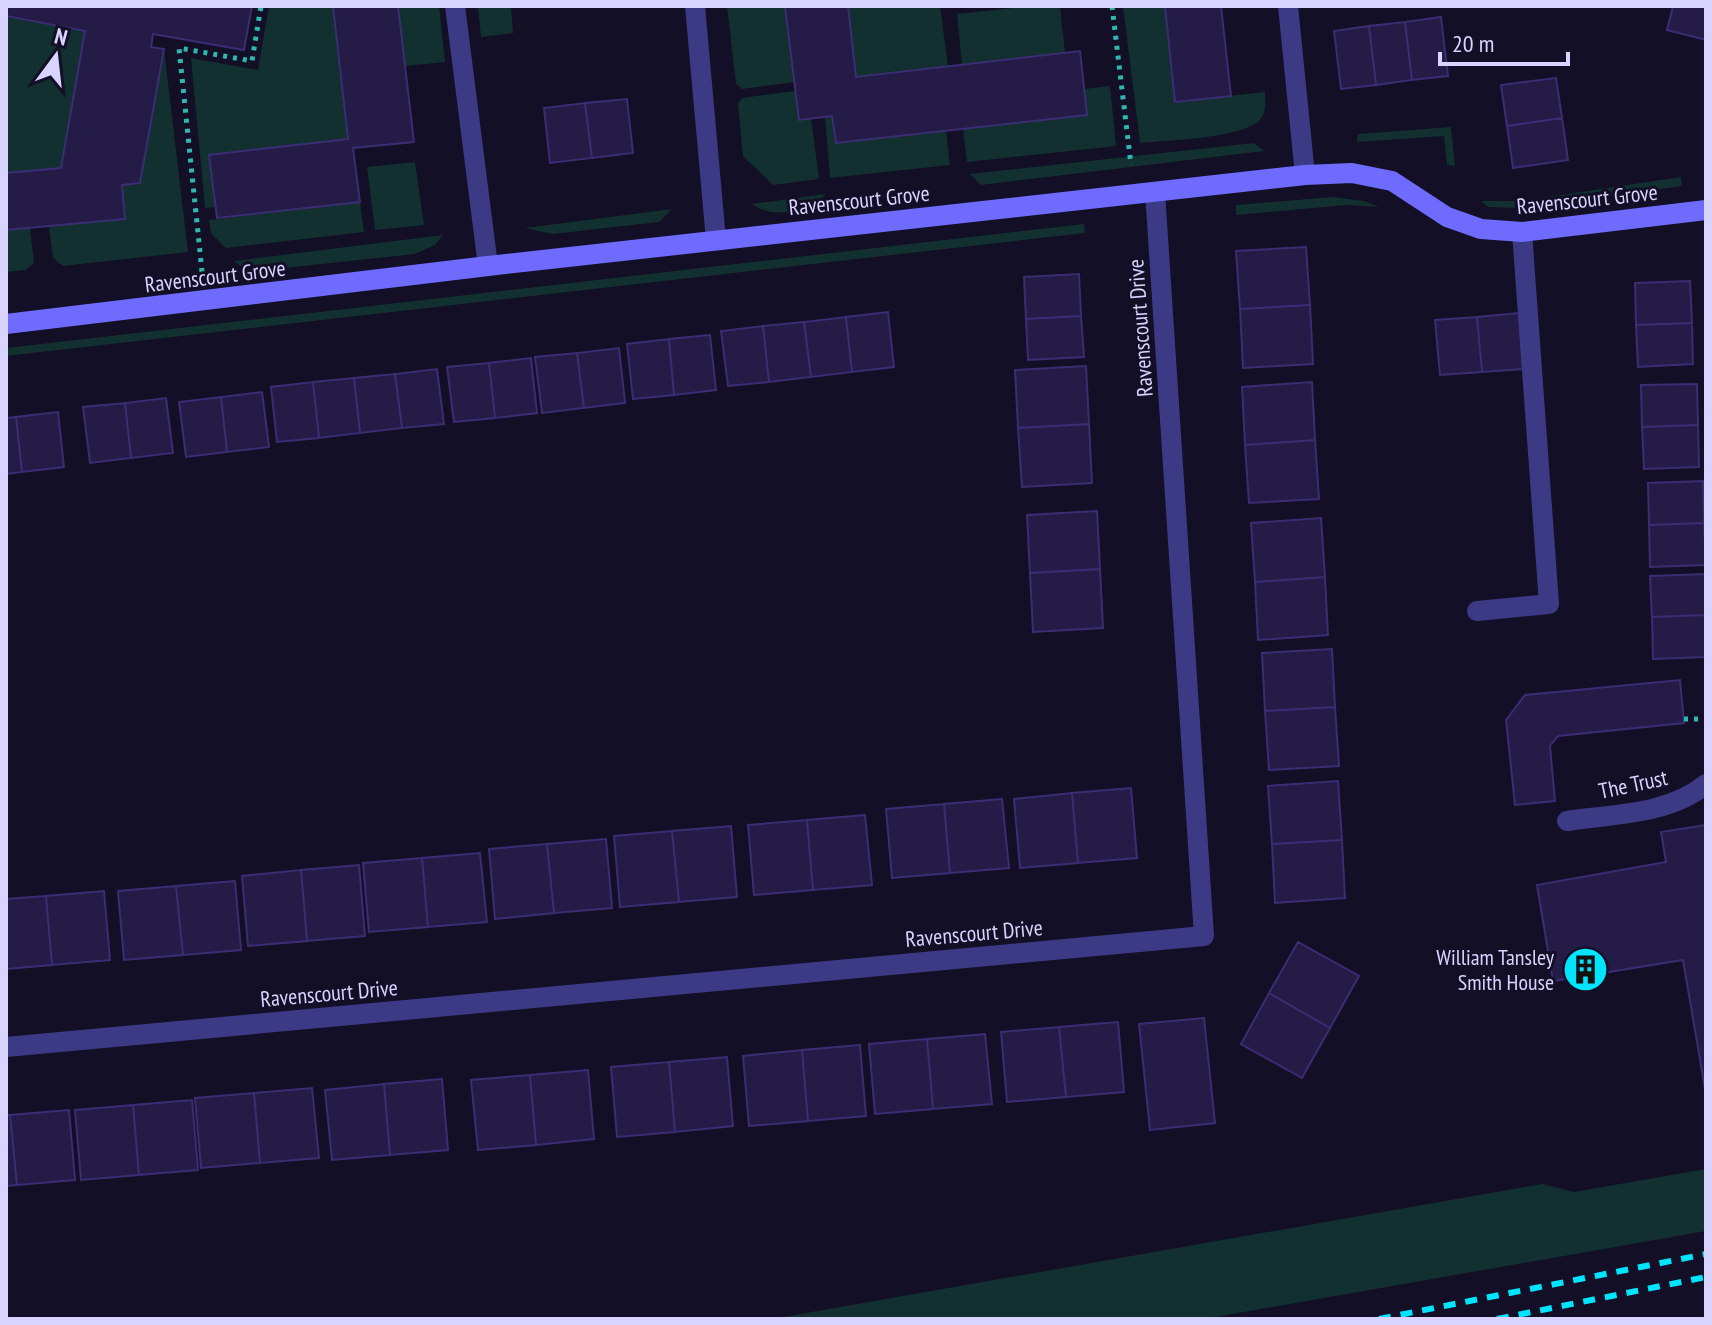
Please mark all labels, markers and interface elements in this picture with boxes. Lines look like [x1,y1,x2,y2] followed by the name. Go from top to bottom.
[16,16,96,96] north arrow
[1440,16,1568,66] scale bar
[52,22,71,52] text: N
[1452,28,1494,59] text: 20 m
[1515,178,1659,220] street label: Ravenscourt Grove
[787,179,931,221] street label: Ravenscourt Grove
[143,253,287,299] street label: Ravenscourt Grove
[1121,258,1159,398] street label: Ravenscourt Drive
[1596,763,1670,805] street label: The Trust
[904,913,1044,953] street label: Ravenscourt Drive
[1436,943,1555,996] place label: William Tansley Smith House
[1561,946,1609,994] building icon: William Tansley Smith House
[259,973,399,1013] street label: Ravenscourt Drive

